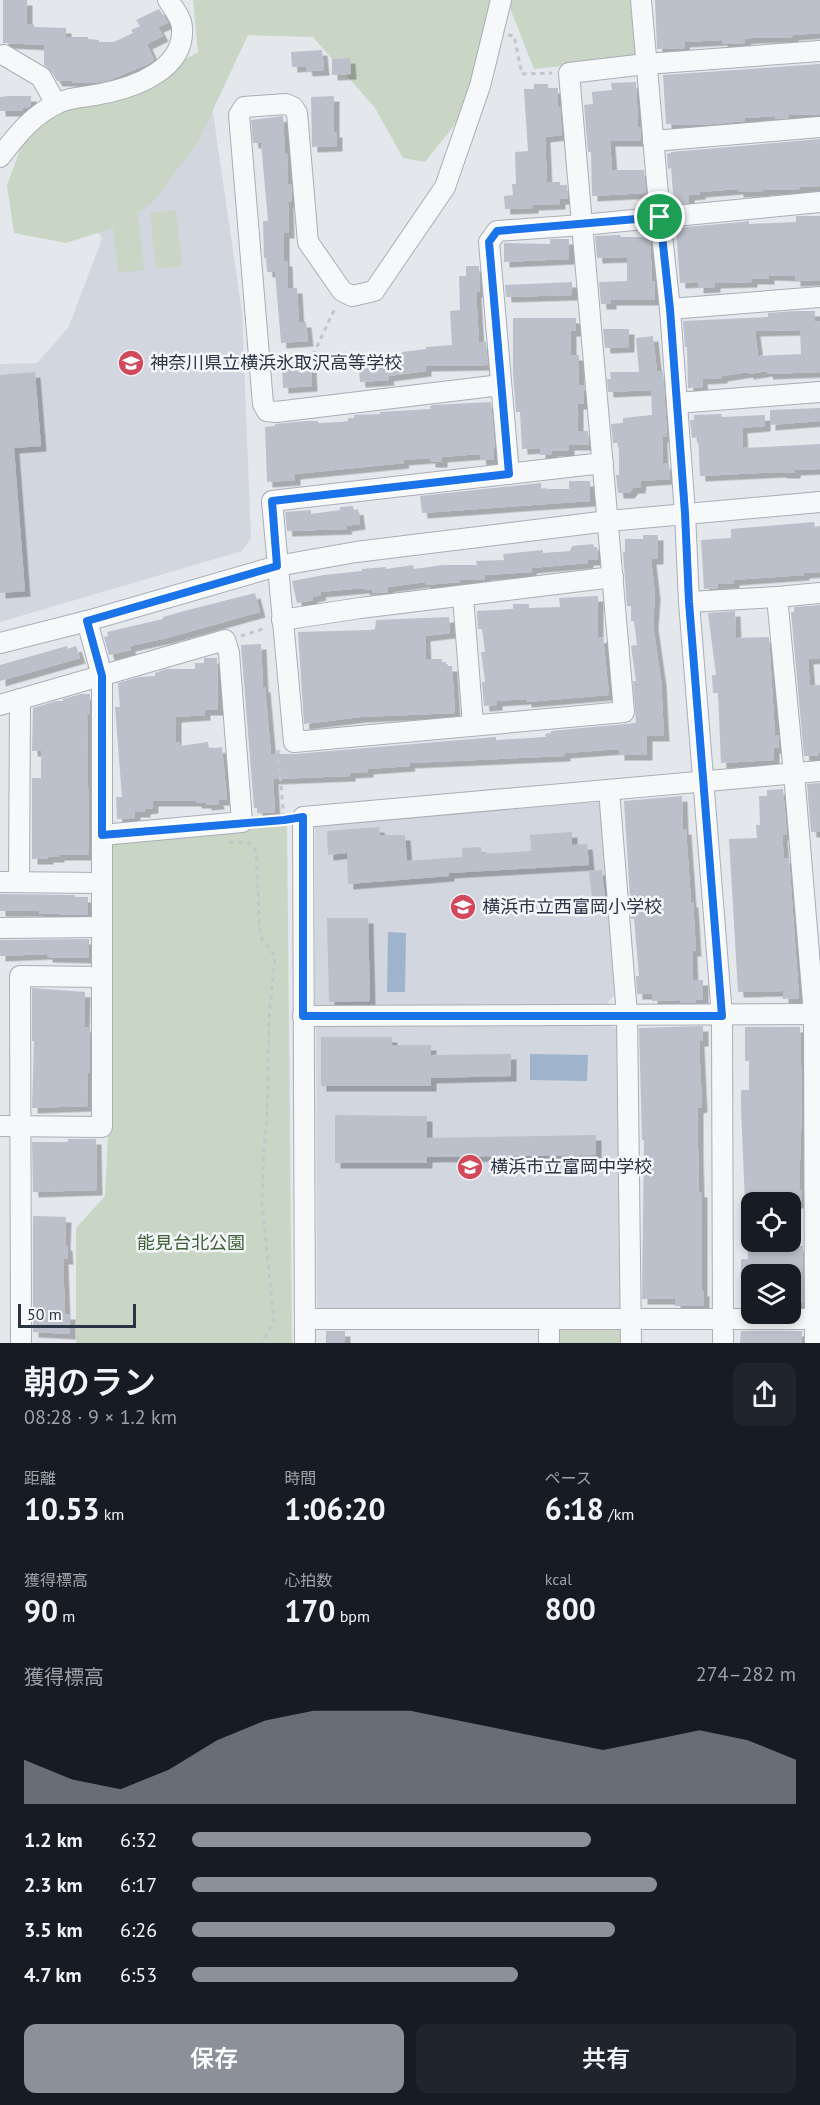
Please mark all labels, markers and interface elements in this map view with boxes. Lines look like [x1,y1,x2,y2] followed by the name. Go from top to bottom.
[634,191,685,242] pin
[643,200,676,233] icon: arrive
[116,348,146,378] school or university icon: 神奈川県立横浜氷取沢高等学校
[150,351,402,374] place label: 神奈川県立横浜氷取沢高等学校
[448,892,478,922] school or university icon: 横浜市立西富岡小学校
[482,895,662,918] place label: 横浜市立西富岡小学校
[455,1152,485,1182] school or university icon: 横浜市立富岡中学校
[490,1155,652,1178] place label: 横浜市立富岡中学校
[741,1192,801,1324] map controls
[741,1192,801,1252] button: locate
[137,1231,245,1254] park label: 能見台北公園
[741,1264,801,1324] button: layers
[18,1301,136,1328] scale bar
[27,1304,62,1324] text: 50 m
[24,1360,156,1403] text: 朝のラン
[733,1363,796,1426] button: share
[24,1404,177,1430] text: 08:28 · 9 × 1.2 km
[24,1468,56,1488] text: 距離
[284,1468,316,1488] text: 時間
[545,1468,592,1488] text: ペース
[24,1489,99,1528] text: 10.53
[284,1489,386,1528] text: 1:06:20
[545,1489,604,1528] text: 6:18
[99,1504,124,1524] text: km
[604,1504,634,1524] text: /km
[545,1569,572,1589] text: kcal
[24,1570,88,1590] text: 獲得標高
[284,1570,332,1590] text: 心拍数
[545,1589,596,1628] text: 800
[24,1591,58,1630] text: 90
[284,1591,335,1630] text: 170
[58,1606,75,1626] text: m
[335,1606,370,1626] text: bpm
[696,1661,796,1687] text: 274–282 m
[24,1664,104,1690] text: 獲得標高
[24,1827,83,1853] text: 1.2 km
[120,1827,157,1853] text: 6:32
[24,1872,83,1898] text: 2.3 km
[120,1872,157,1898] text: 6:17
[24,1917,83,1943] text: 3.5 km
[120,1917,157,1943] text: 6:26
[24,1962,82,1988] text: 4.7 km
[120,1962,157,1988] text: 6:53
[24,2024,404,2093] button: 保存
[416,2024,796,2093] button: 共有

